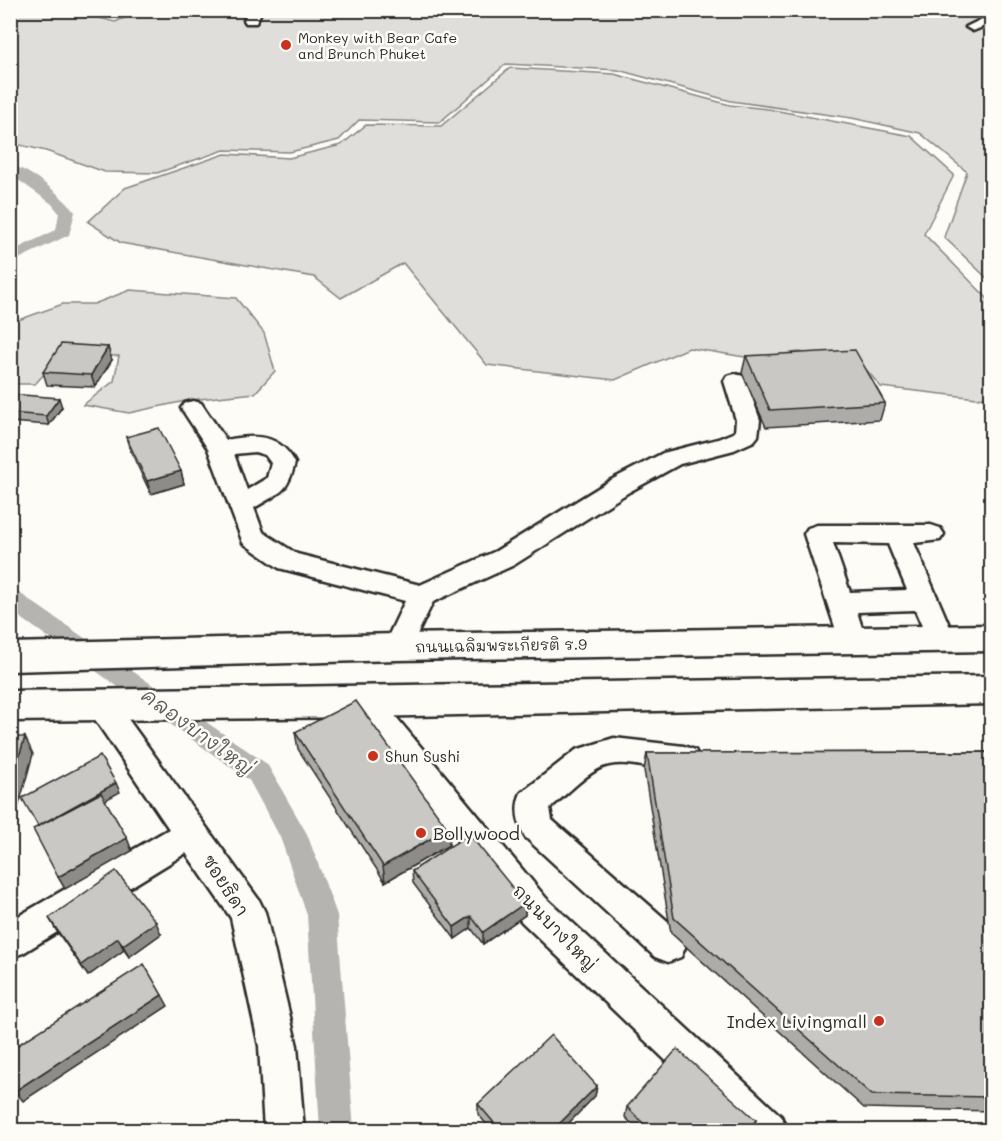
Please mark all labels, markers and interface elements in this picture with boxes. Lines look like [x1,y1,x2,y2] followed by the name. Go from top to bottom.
[298,28,457,63] place label: Monkey with Bear Cafe and Brunch Phuket
[279,38,293,52] marker: Monkey with Bear Cafe and Brunch Phuket
[415,633,587,656] street label: ถนนเฉลิมพระเกียรติ ร.9
[137,682,260,781] water label: คลองบางใหญ่
[385,746,460,766] place label: Shun Sushi
[366,749,380,763] marker: Shun Sushi
[433,821,520,845] place label: Bollywood
[414,826,428,840] marker: Bollywood
[197,850,255,920] street label: ซอยธิดา
[508,879,602,975] street label: ถนนบางใหญ่
[727,1009,867,1033] place label: Index Livingmall
[872,1014,886,1028] marker: Index Livingmall

